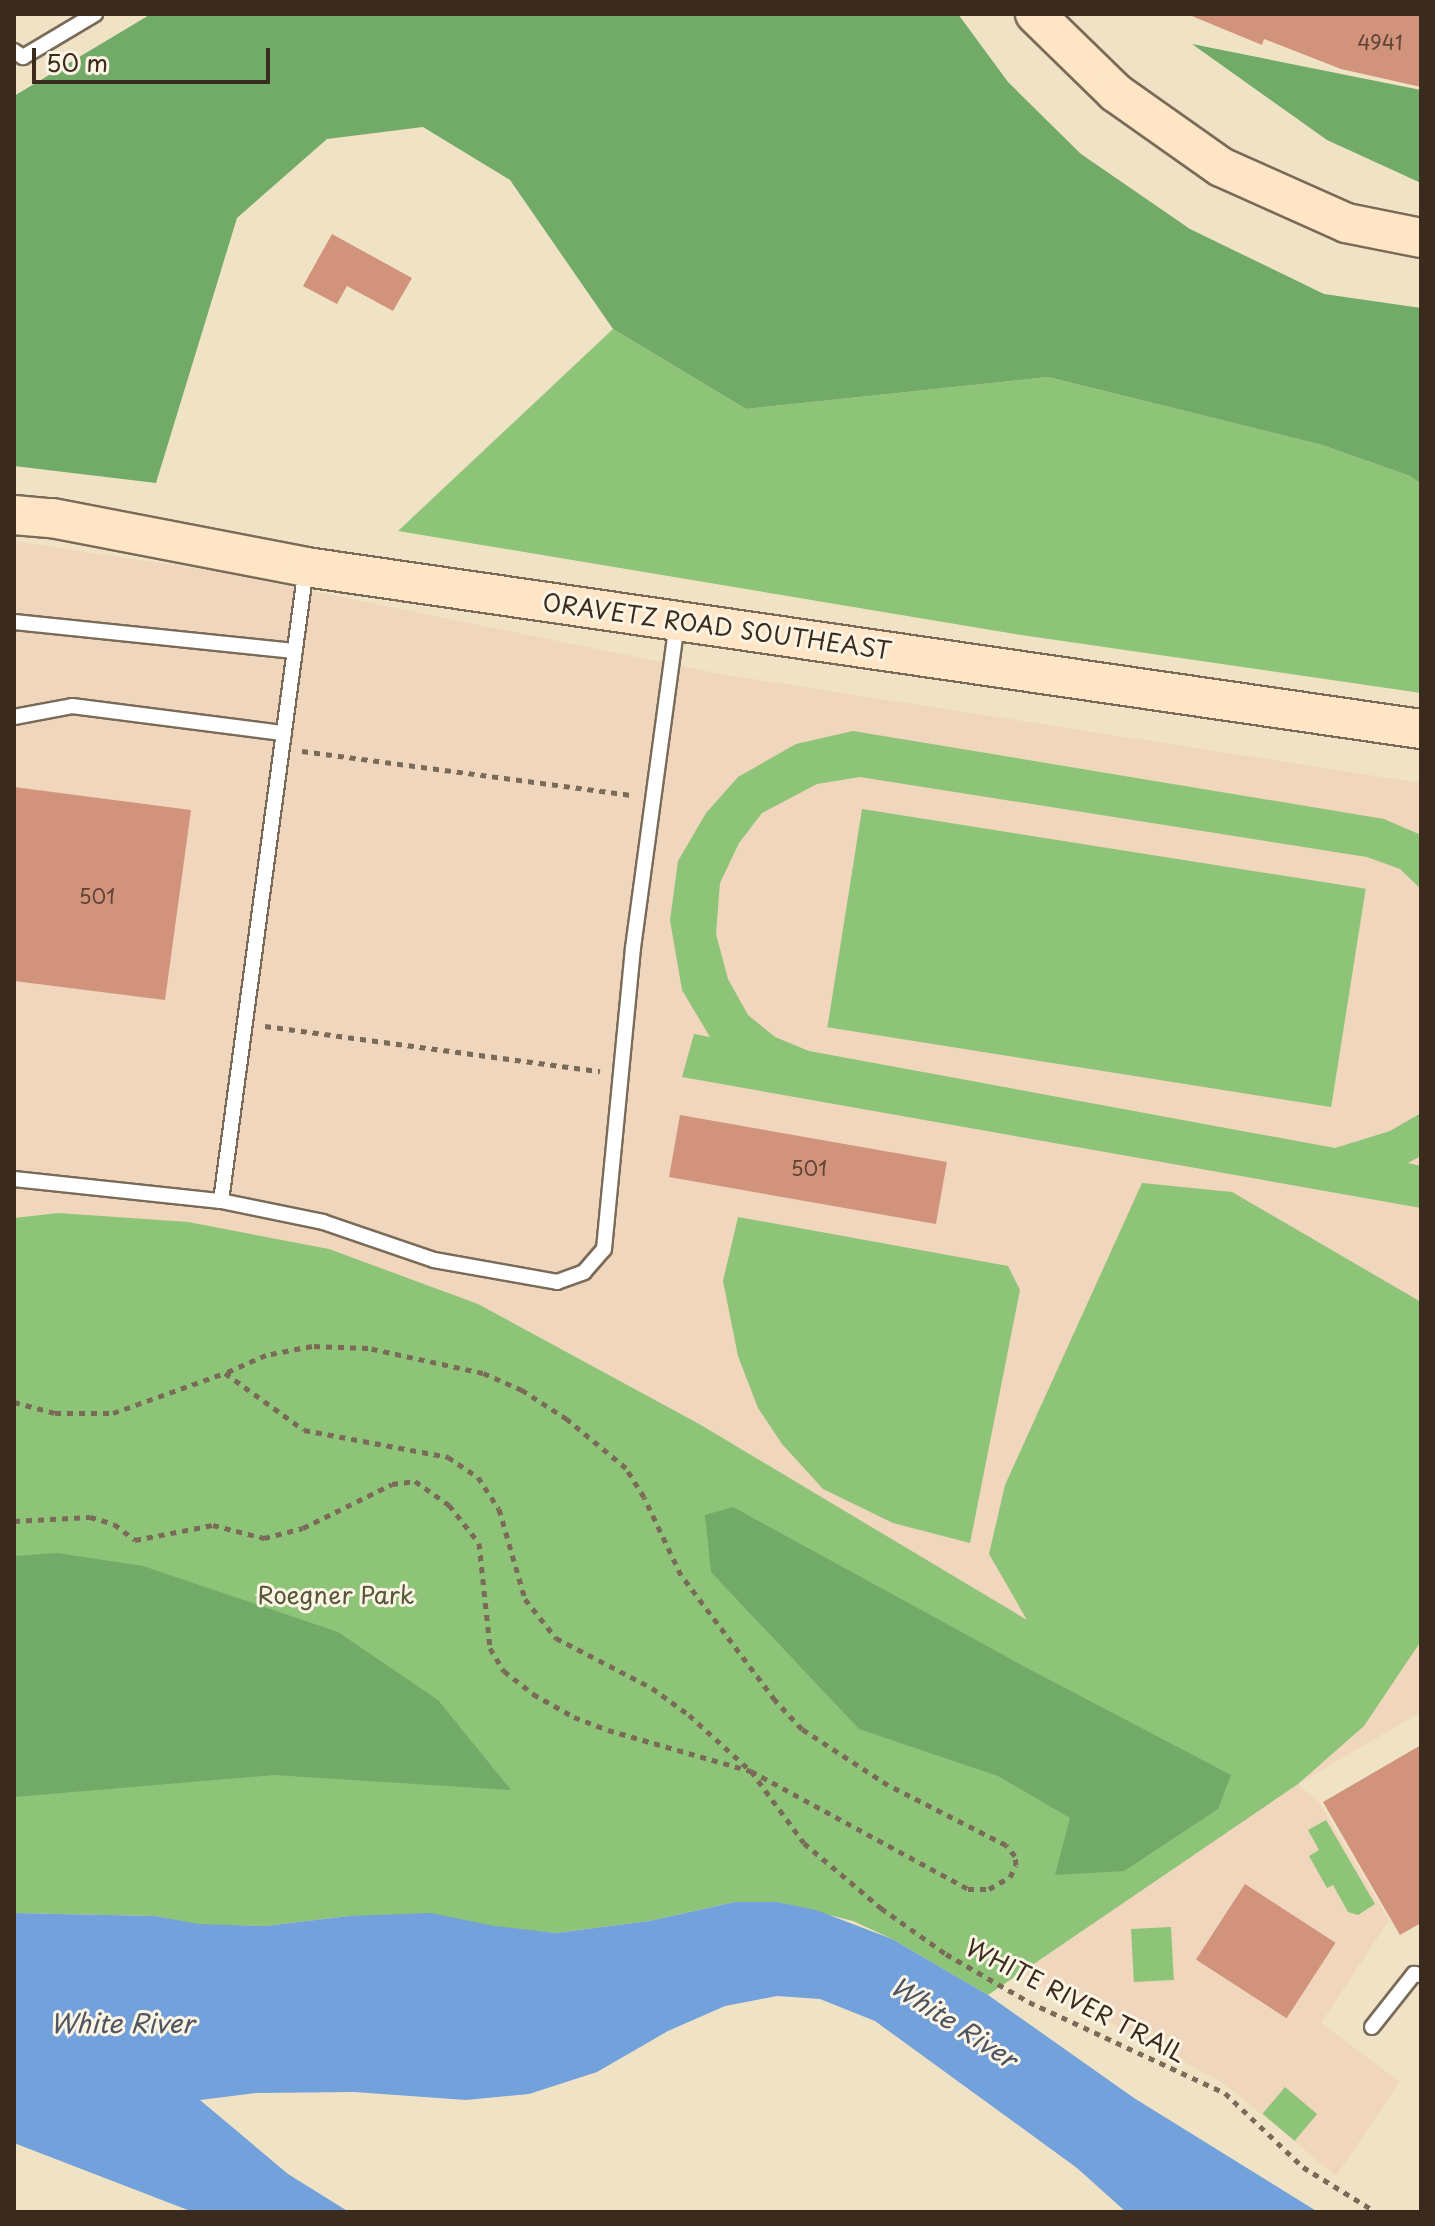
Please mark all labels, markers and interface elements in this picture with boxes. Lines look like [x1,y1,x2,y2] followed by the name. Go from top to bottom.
[1357,30,1403,54] house number: 4941
[36,32,274,82] scale bar
[46,44,108,80] text: 50 m
[539,587,895,665] street label: ORAVETZ ROAD SOUTHEAST
[79,884,115,908] house number: 501
[791,1156,827,1180] house number: 501
[258,1581,414,1609] park label: Roegner Park
[961,1932,1191,2068] street label: WHITE RIVER TRAIL
[885,1970,1023,2074] water label: White River
[50,2007,194,2039] water label: White River

